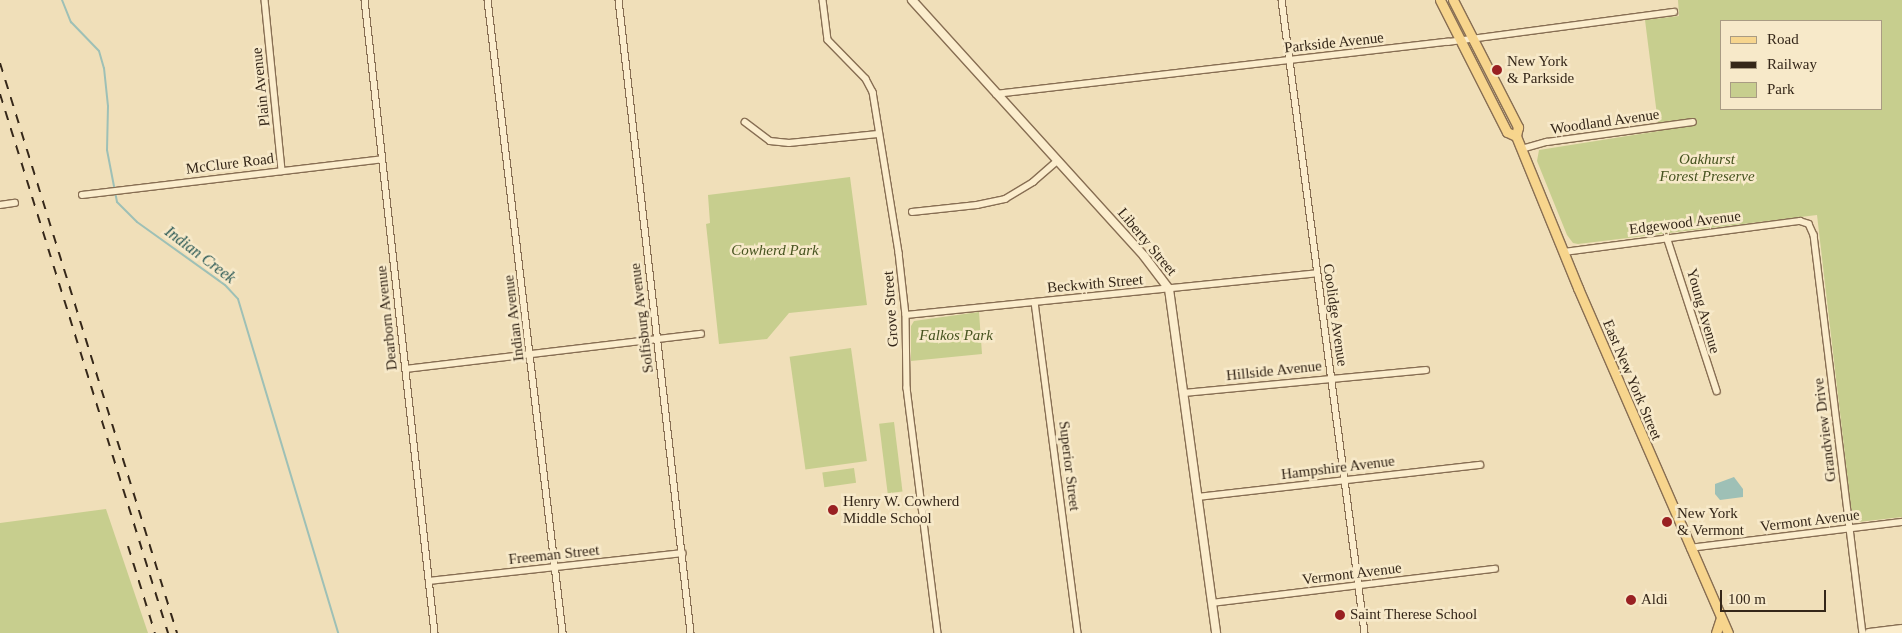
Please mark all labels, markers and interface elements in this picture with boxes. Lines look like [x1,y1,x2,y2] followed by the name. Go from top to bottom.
[1720,20,1882,110] legend
[1283,29,1385,57] street label: Parkside Avenue
[1767,31,1799,47] text: Road
[248,46,274,128] street label: Plain Avenue
[1507,52,1574,87] place label: New York & Parkside
[1767,56,1817,72] text: Railway
[1491,64,1503,76] marker: New York & Parkside
[1767,81,1795,97] text: Park
[1549,105,1661,139] street label: Woodland Avenue
[185,150,275,178] street label: McClure Road
[1659,150,1755,185] park label: Oakhurst Forest Preserve
[1113,204,1181,280] street label: Liberty Street
[1628,207,1742,239] street label: Edgewood Avenue
[161,222,239,288] water label: Indian Creek
[731,242,819,260] park label: Cowherd Park
[626,262,658,374] street label: Solfisburg Avenue
[1319,262,1351,368] street label: Coolidge Avenue
[373,264,401,372] street label: Dearborn Avenue
[1682,266,1724,356] street label: Young Avenue
[879,270,903,348] street label: Grove Street
[1046,271,1144,297] street label: Beckwith Street
[500,273,528,363] street label: Indian Avenue
[1598,317,1666,443] street label: East New York Street
[919,327,993,345] park label: Falkos Park
[1225,357,1323,385] street label: Hillside Avenue
[1810,377,1840,483] street label: Grandview Drive
[1055,420,1083,512] street label: Superior Street
[1280,452,1396,484] street label: Hampshire Avenue
[843,492,960,527] place label: Henry W. Cowherd Middle School
[827,504,839,516] marker: Henry W. Cowherd Middle School
[1677,504,1744,539] place label: New York & Vermont
[1759,506,1861,536] street label: Vermont Avenue
[1661,516,1673,528] marker: New York & Vermont
[508,541,600,569] street label: Freeman Street
[1301,559,1403,589] street label: Vermont Avenue
[1722,580,1828,612] scale bar
[1641,591,1668,609] place label: Aldi
[1728,591,1766,607] text: 100 m
[1625,594,1637,606] marker: Aldi
[1350,606,1477,624] place label: Saint Therese School
[1334,609,1346,621] marker: Saint Therese School

